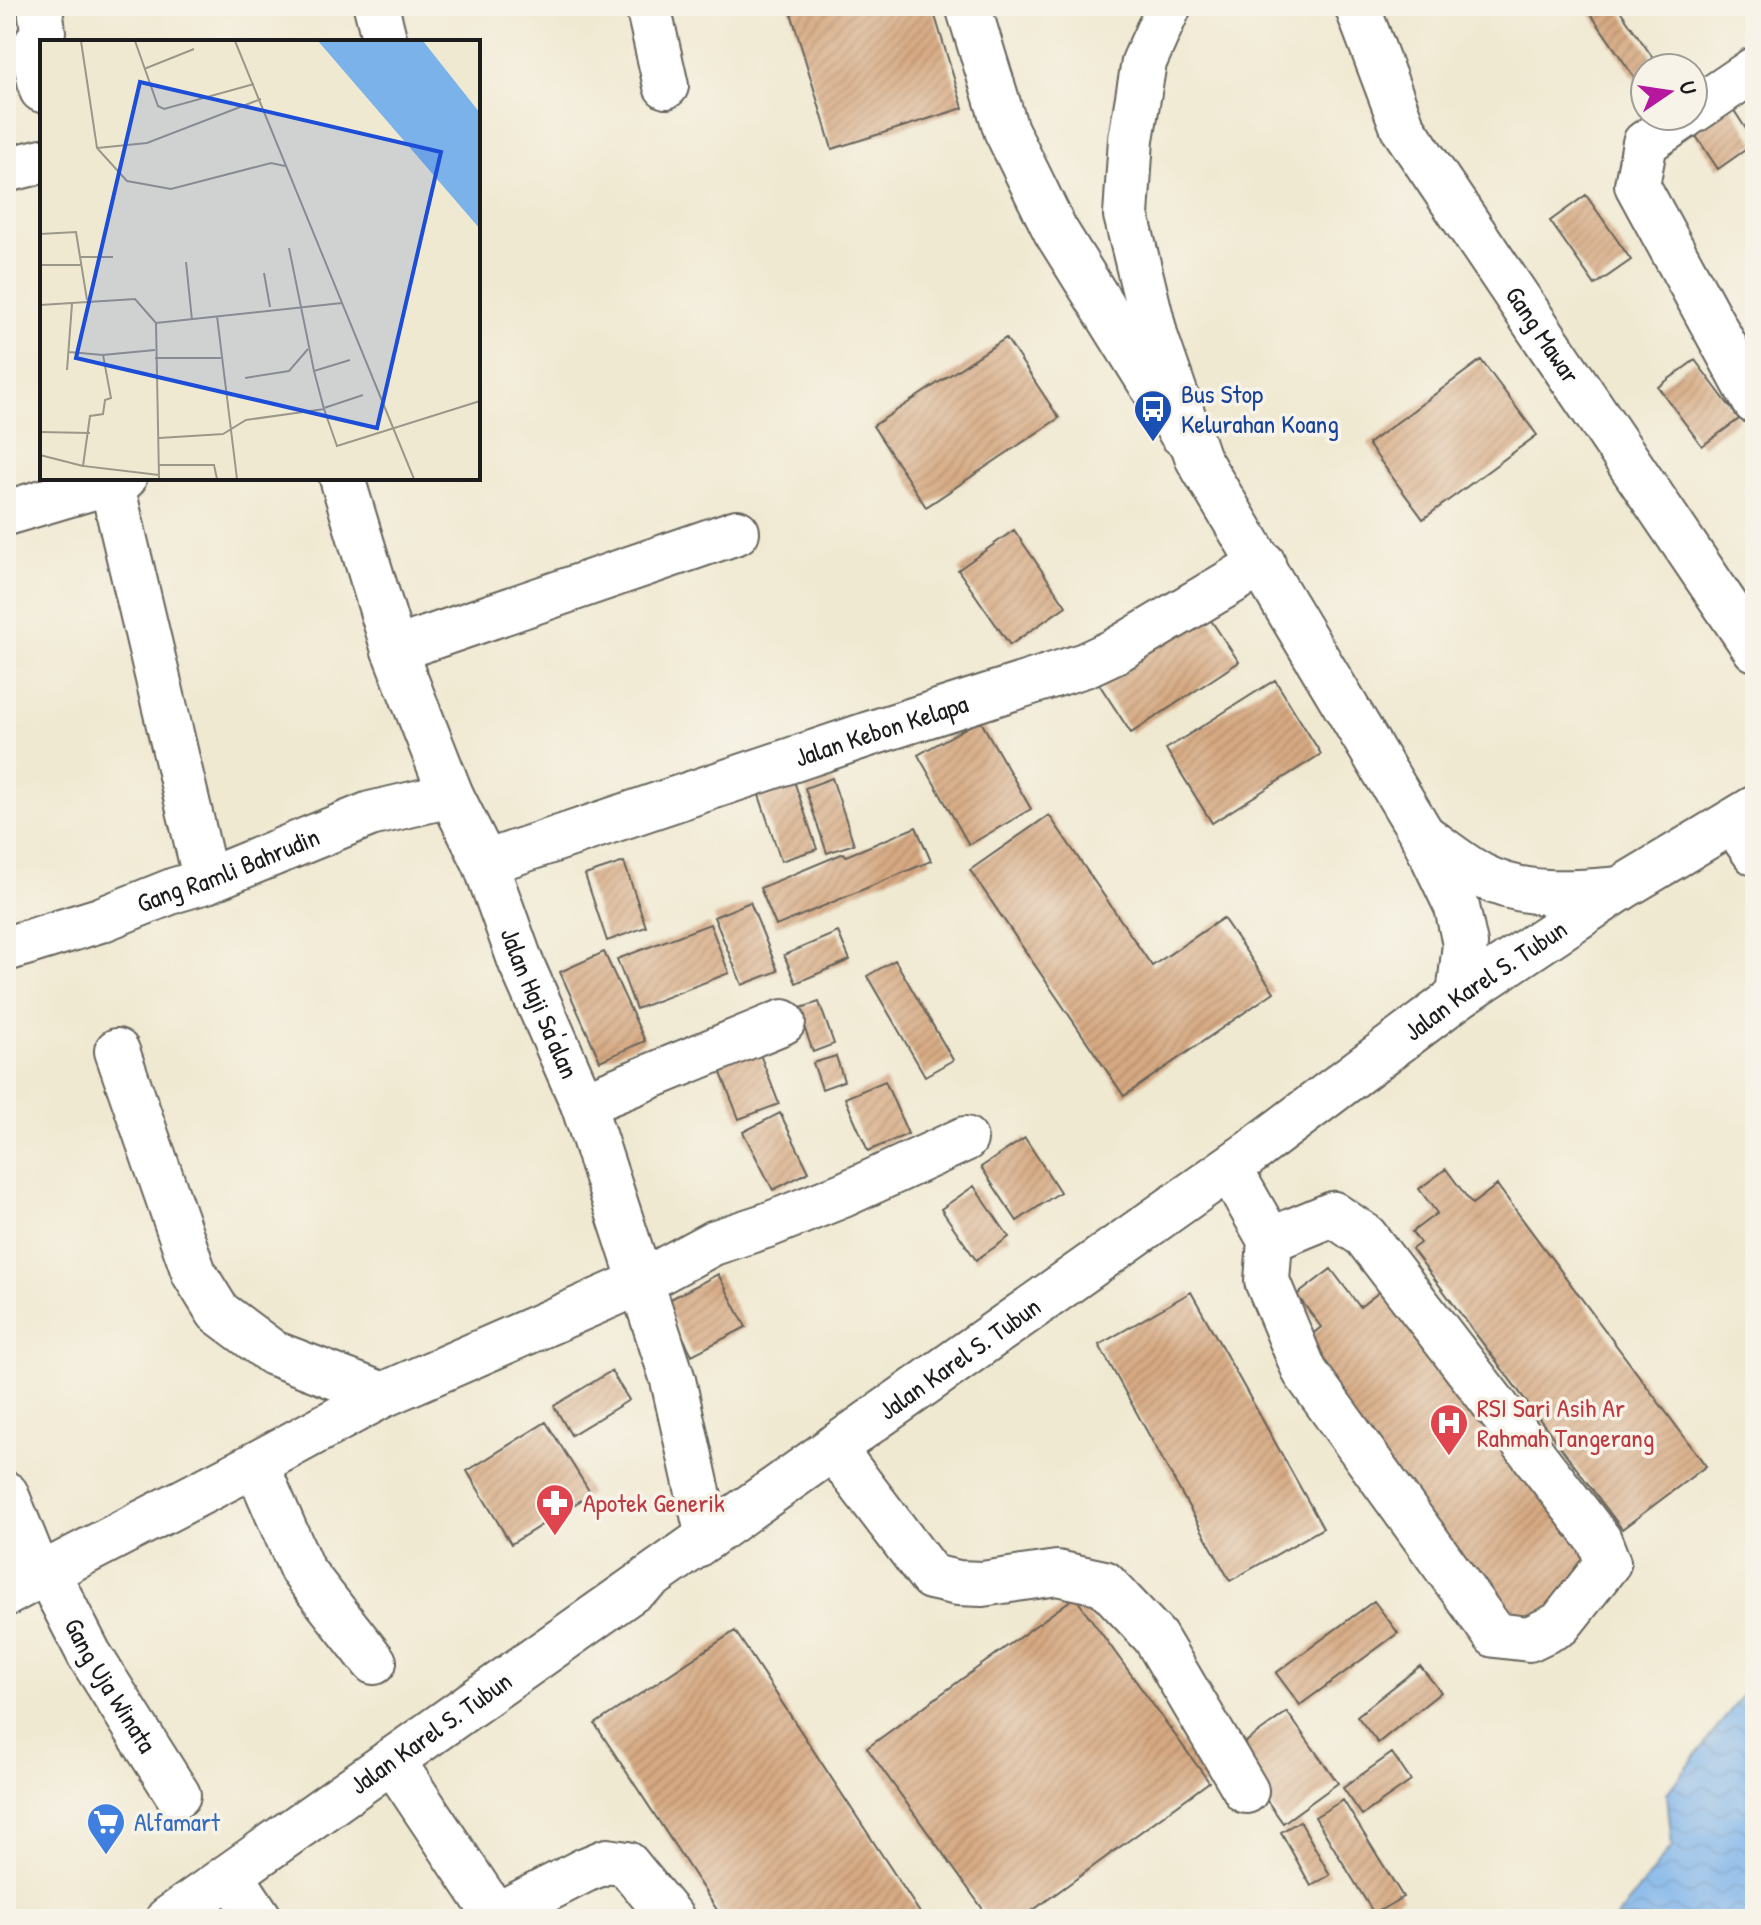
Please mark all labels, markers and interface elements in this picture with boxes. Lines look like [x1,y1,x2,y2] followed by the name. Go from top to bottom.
[40,40,480,480] inset map
[1629,52,1709,132] north arrow
[1673,78,1704,97] text: U
[1498,279,1588,390] street label: Gang Mawar
[1181,376,1339,441] place label: Bus Stop Kelurahan Koang
[1132,388,1174,443] bus stop icon: Bus Stop Kelurahan Koang
[790,686,972,775] street label: Jalan Kebon Kelapa
[132,819,324,920] street label: Gang Ramli Bahrudin
[1397,911,1574,1048] street label: Jalan Karel S. Tubun
[493,923,588,1084] street label: Jalan Haji Sa'alan
[871,1289,1047,1428] street label: Jalan Karel S. Tubun
[1477,1390,1654,1455] place label: RSI Sari Asih Ar Rahmah Tangerang
[1428,1402,1470,1457] hospital icon: RSI Sari Asih Ar Rahmah Tangerang
[534,1482,576,1537] pharmacy icon: Apotek Generik
[583,1485,725,1520] place label: Apotek Generik
[57,1612,165,1759] street label: Gang Uja Winata
[343,1663,518,1802] street label: Jalan Karel S. Tubun
[85,1801,127,1856] supermarket icon: Alfamart
[134,1804,221,1839] place label: Alfamart

